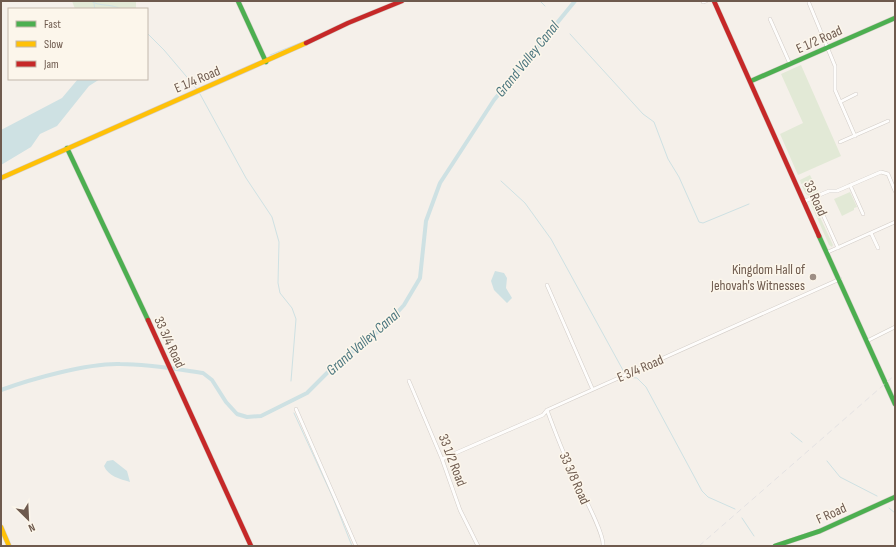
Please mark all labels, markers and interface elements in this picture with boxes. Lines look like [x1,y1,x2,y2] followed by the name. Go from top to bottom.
[8,8,148,80] legend
[44,17,61,32] text: Fast
[491,17,564,101] water label: Grand Valley Canal
[794,22,845,57] street label: E 1/2 Road
[44,37,63,52] text: Slow
[43,57,59,72] text: Jam
[172,62,223,97] street label: E 1/4 Road
[800,178,831,219] street label: 33 Road
[710,261,806,294] place label: Kingdom Hall of Jehovah's Witnesses
[808,272,818,282] marker: Kingdom Hall of Jehovah's Witnesses
[322,304,405,380] water label: Grand Valley Canal
[150,314,189,371] street label: 33 3/4 Road
[614,351,666,386] street label: E 3/4 Road
[435,432,470,489] street label: 33 1/2 Road
[555,449,594,507] street label: 33 3/8 Road
[8,499,48,539] north arrow
[814,499,849,528] street label: F Road
[26,521,37,535] text: N

